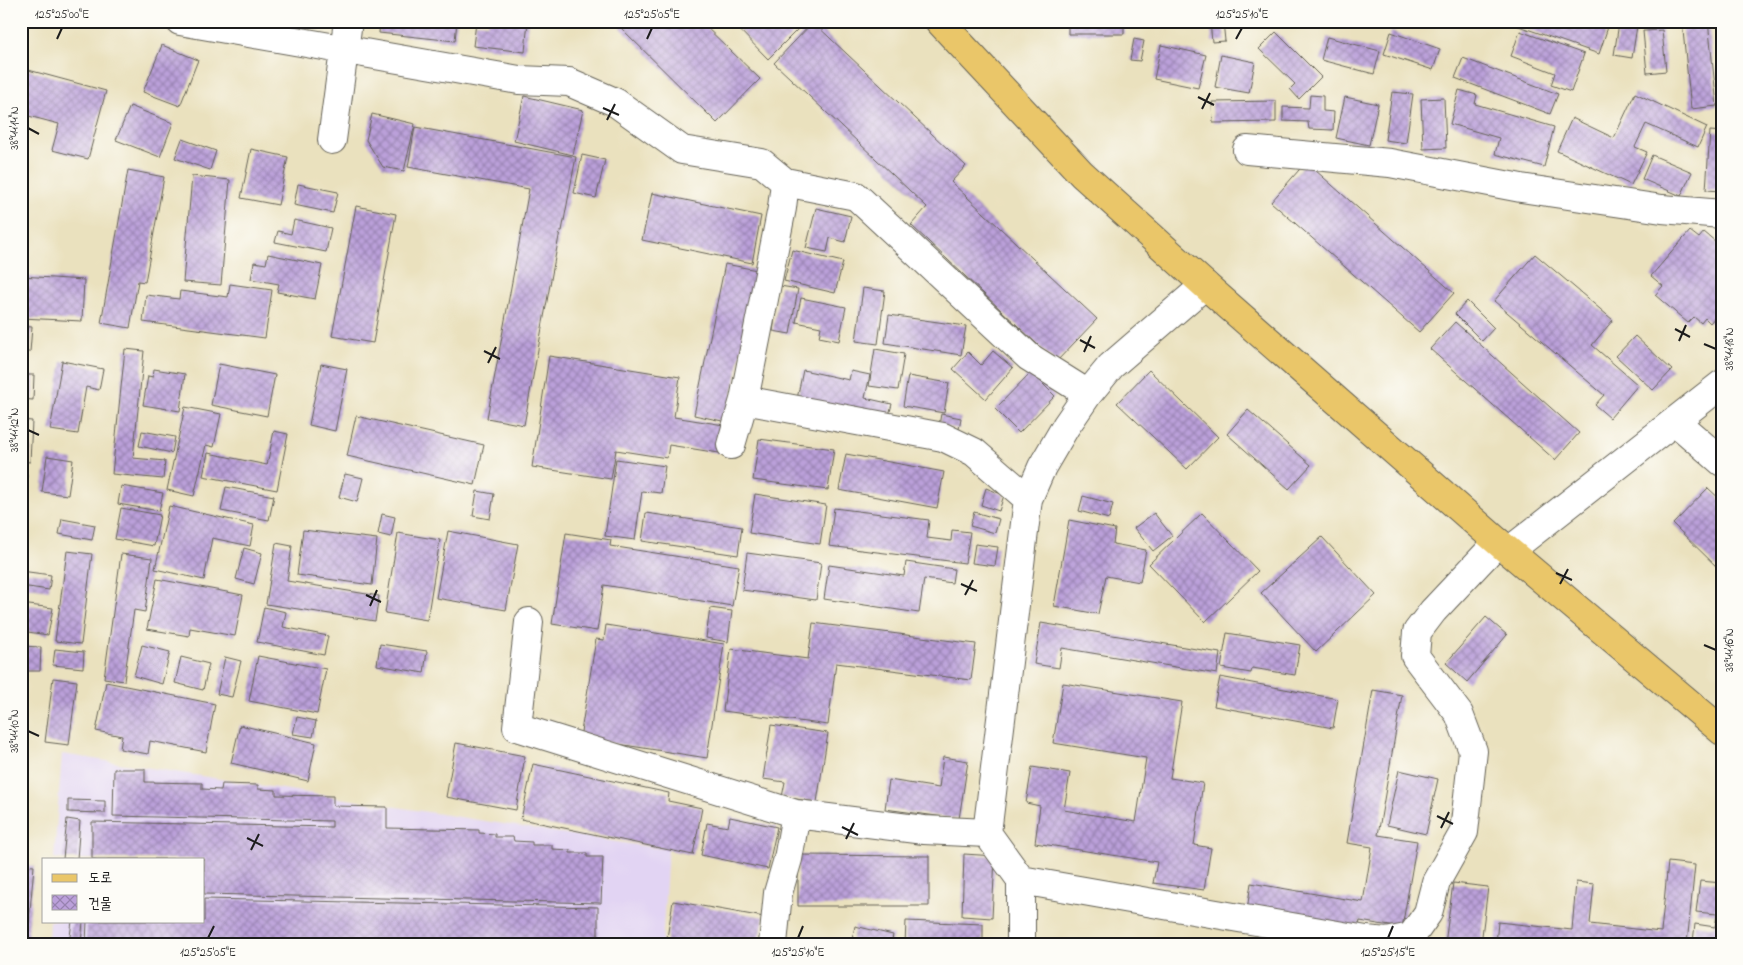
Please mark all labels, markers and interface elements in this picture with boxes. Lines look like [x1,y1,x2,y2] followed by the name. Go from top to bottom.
[35,6,89,24] text: 125°25'00"E
[624,6,680,24] text: 125°25'05"E
[1215,6,1269,24] text: 125°25'10"E
[6,106,24,150] text: 38°44'14"N
[1721,327,1739,371] text: 38°44'18"N
[6,408,24,452] text: 38°44'12"N
[1721,628,1739,672] text: 38°44'16"N
[6,709,24,753] text: 38°44'10"N
[42,858,205,922] legend
[88,867,112,889] text: 도로
[88,893,112,915] text: 건물
[180,944,236,962] text: 125°25'05"E
[771,944,825,962] text: 125°25'10"E
[1361,944,1415,962] text: 125°25'15"E

